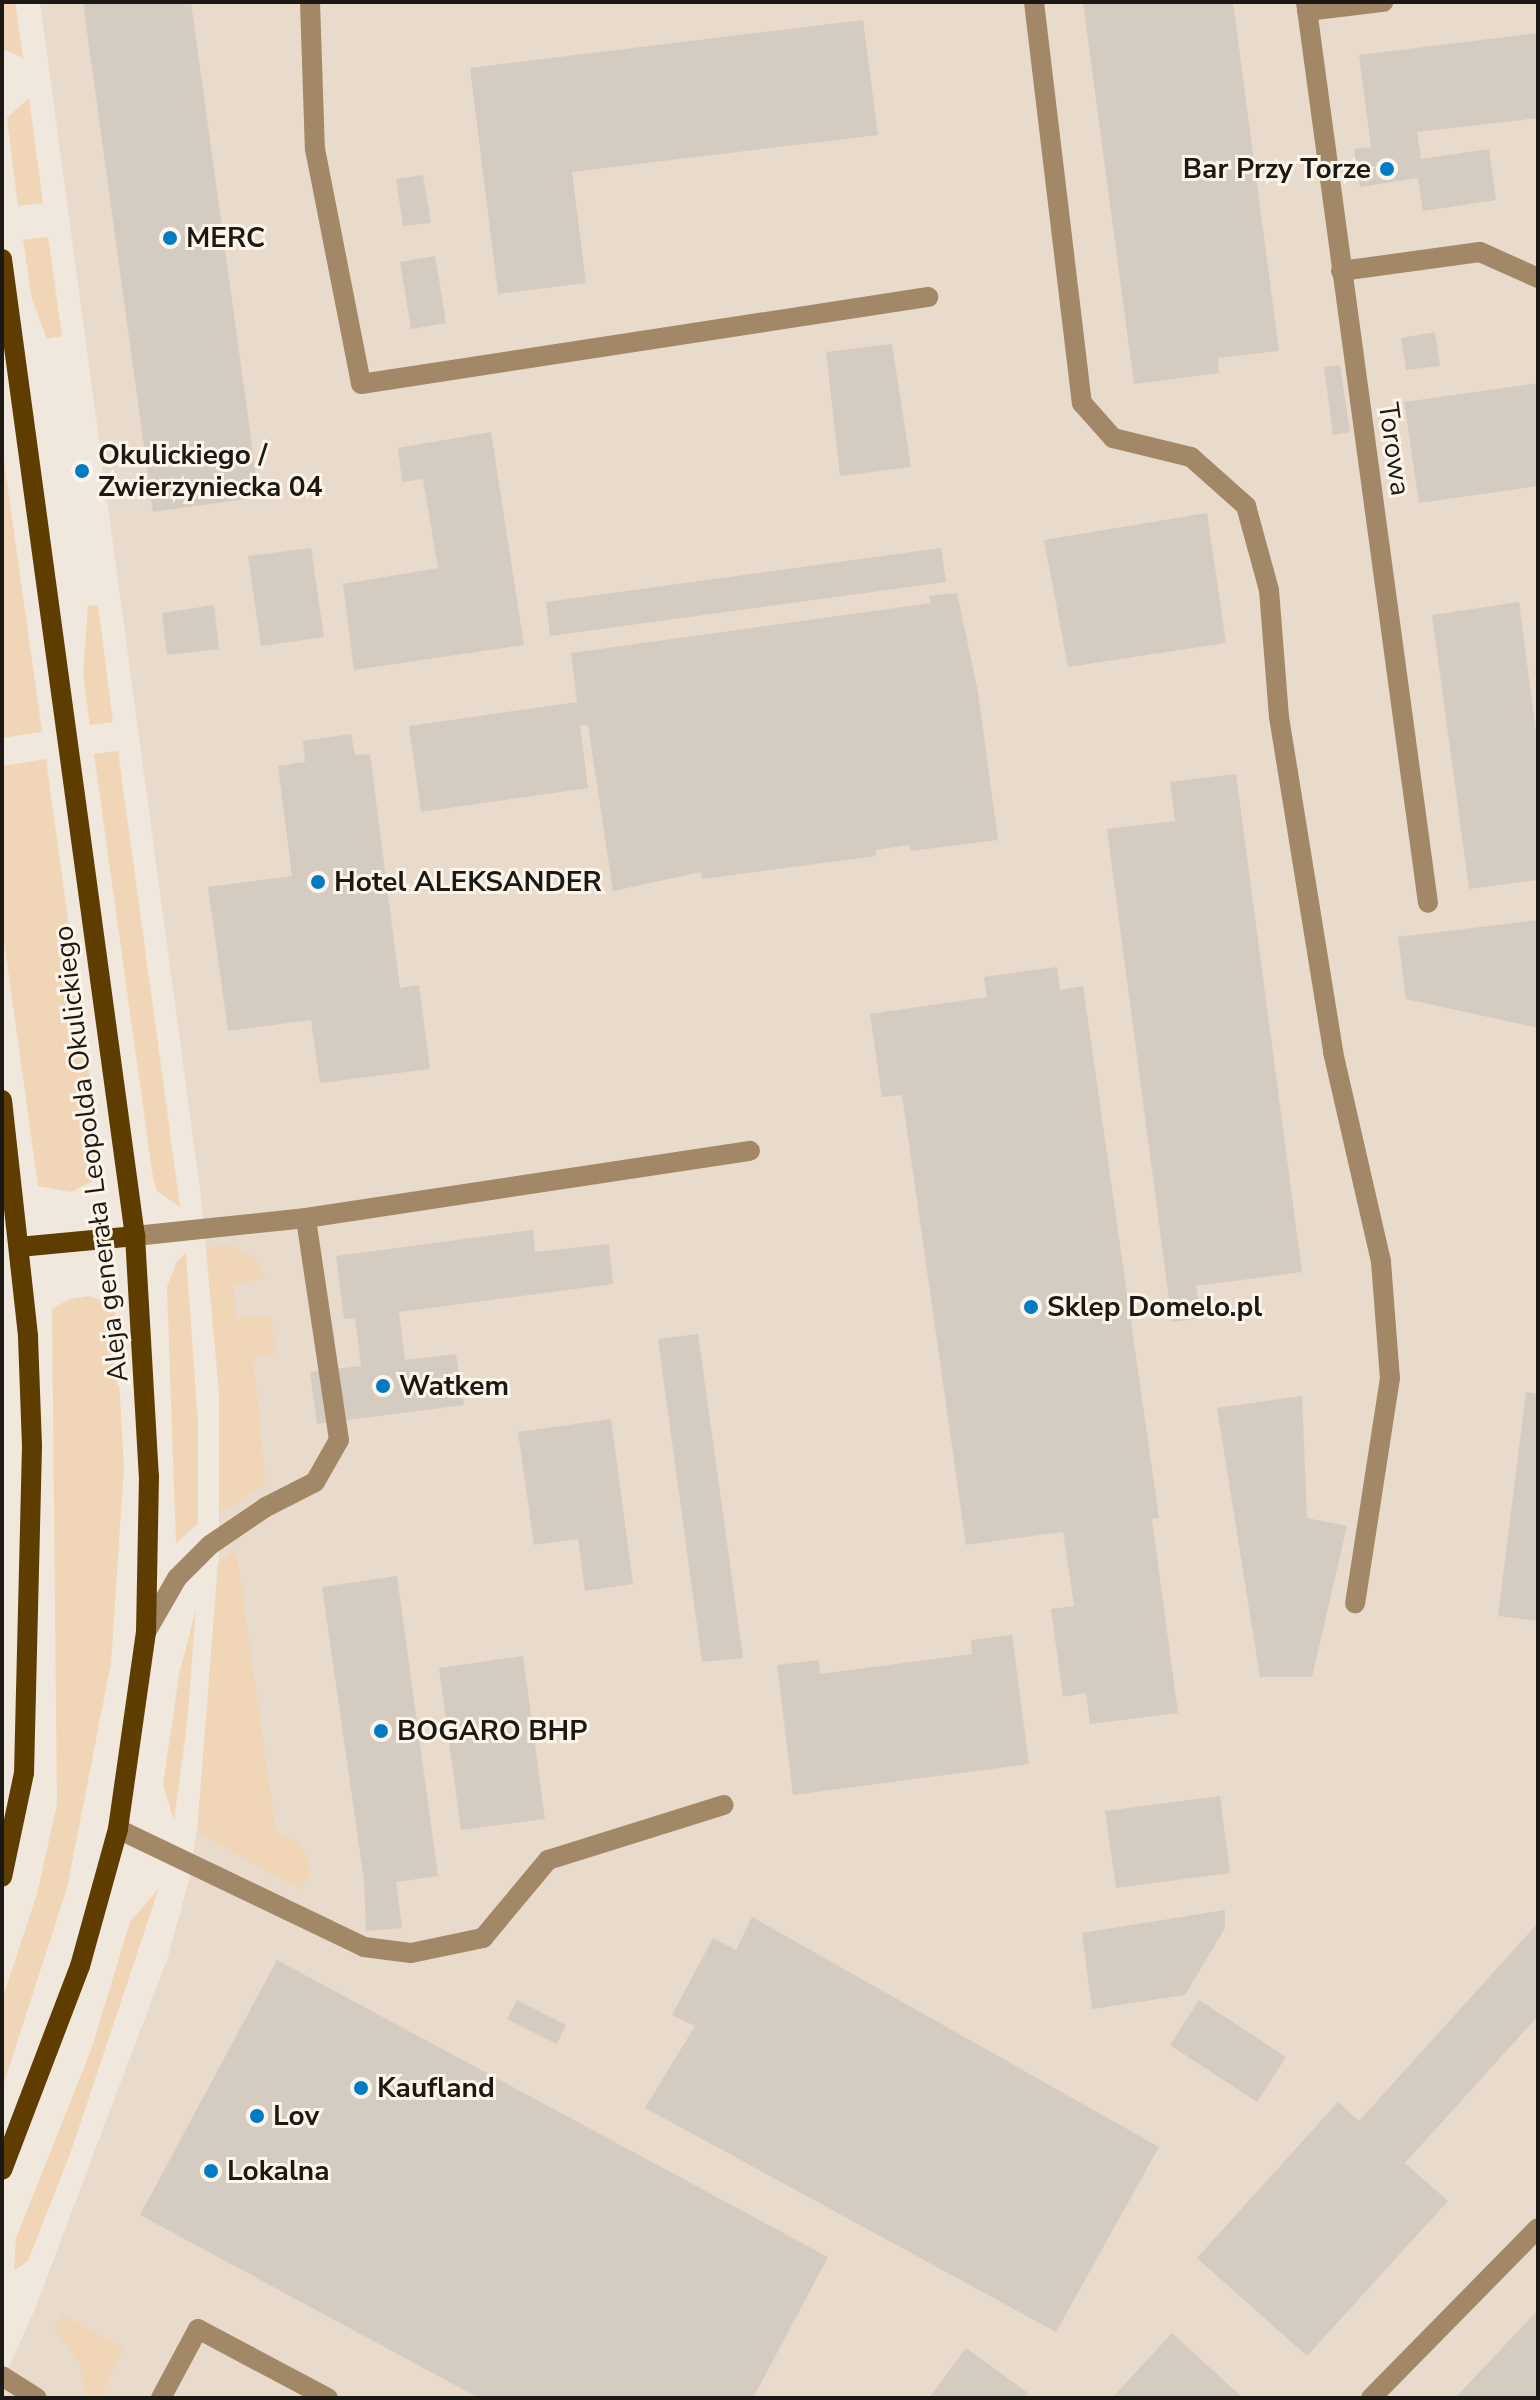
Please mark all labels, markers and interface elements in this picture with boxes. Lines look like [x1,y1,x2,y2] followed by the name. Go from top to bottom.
[1183,152,1371,186] place label: Bar Przy Torze
[1378,160,1396,178] marker: Bar Przy Torze
[186,221,265,255] place label: MERC
[161,229,179,247] marker: MERC
[1371,400,1417,498] street label: Torowa
[98,438,322,504] place label: Okulickiego / Zwierzyniecka 04
[73,462,91,480] marker: Okulickiego / Zwierzyniecka 04
[334,865,602,899] place label: Hotel ALEKSANDER
[309,873,327,891] marker: Hotel ALEKSANDER
[46,924,136,1384] street label: Aleja generała Leopolda Okulickiego
[1047,1290,1262,1324] place label: Sklep Domelo.pl
[1022,1298,1040,1316] marker: Sklep Domelo.pl
[399,1369,509,1403] place label: Watkem
[374,1377,392,1395] marker: Watkem
[397,1714,587,1748] place label: BOGARO BHP
[372,1722,390,1740] marker: BOGARO BHP
[377,2071,495,2105] place label: Kaufland
[352,2079,370,2097] marker: Kaufland
[273,2099,319,2133] place label: Lov
[248,2107,266,2125] marker: Lov
[227,2154,330,2188] place label: Lokalna
[202,2162,220,2180] marker: Lokalna

